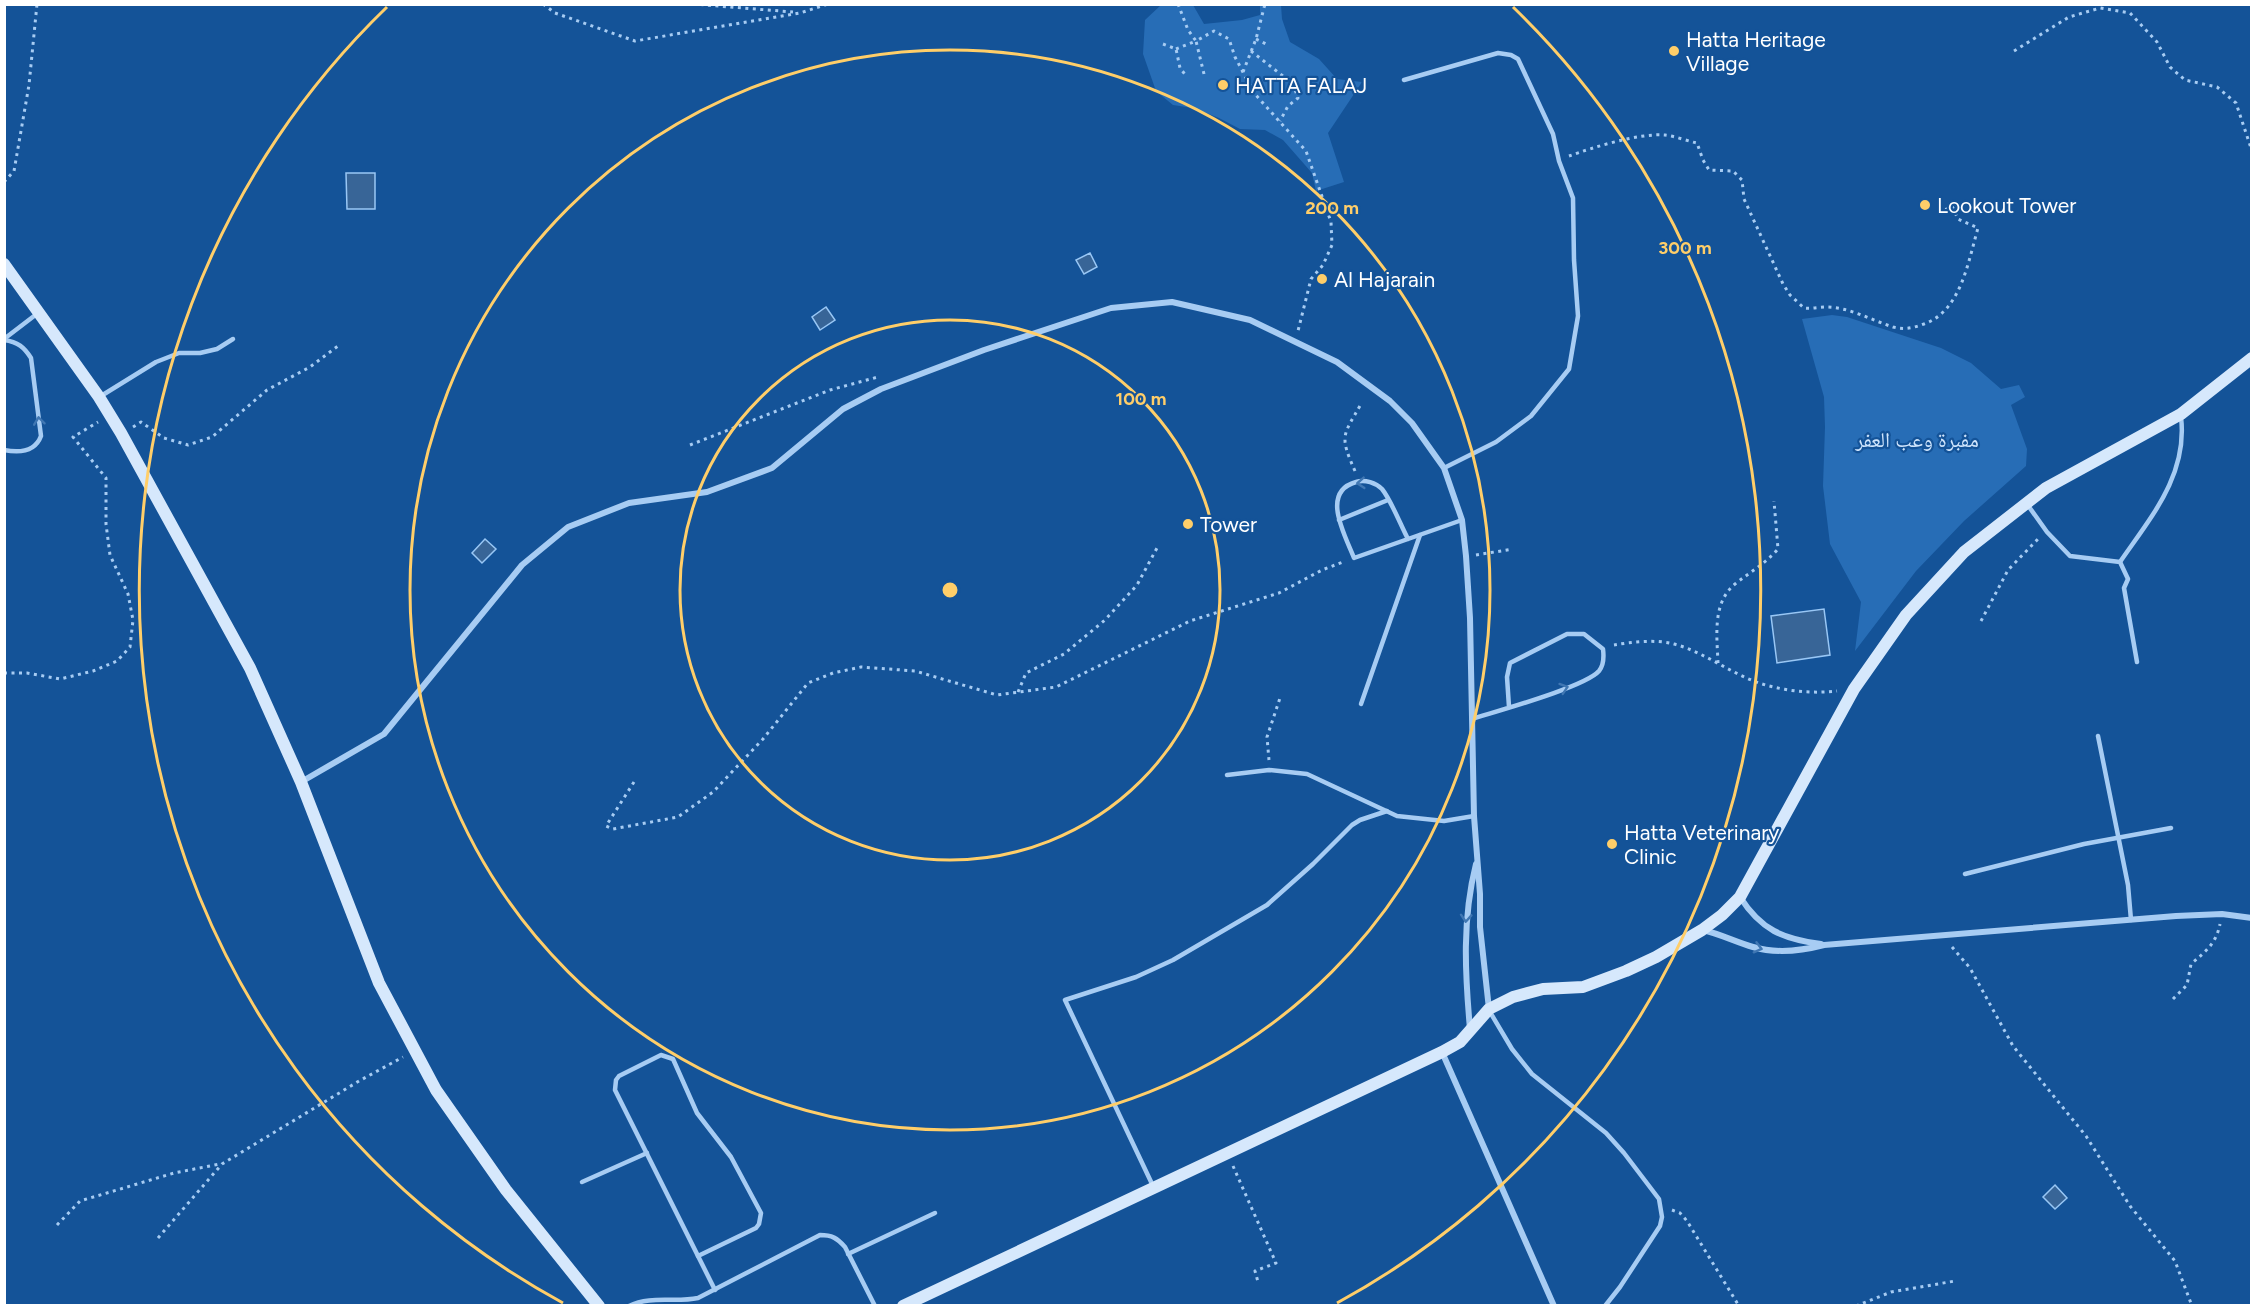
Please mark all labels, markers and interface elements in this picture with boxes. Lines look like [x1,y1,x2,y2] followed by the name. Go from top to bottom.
[1686,27,1826,76] place label: Hatta Heritage Village
[1667,44,1681,58] marker: Hatta Heritage Village
[1235,73,1367,98] place label: HATTA FALAJ
[1216,78,1230,92] marker: HATTA FALAJ
[1937,193,2076,218] place label: Lookout Tower
[1305,197,1359,219] text: 200 m
[1918,198,1932,212] marker: Lookout Tower
[1658,237,1712,259] text: 300 m
[1334,267,1435,292] place label: Al Hajarain
[1315,272,1329,286] marker: Al Hajarain
[1116,388,1166,410] text: 100 m
[33,417,46,426] one-way arrow
[1854,427,1979,452] park label: مفبرة وعب العفر
[1356,476,1366,489] one-way arrow
[1200,512,1257,537] place label: Tower
[1181,517,1195,531] marker: Tower
[940,580,960,600] centre of rings
[1558,683,1569,696] one-way arrow
[1624,820,1779,869] place label: Hatta Veterinary Clinic
[1605,837,1619,851] marker: Hatta Veterinary Clinic
[1460,913,1473,922] one-way arrow
[1753,940,1763,953] one-way arrow

